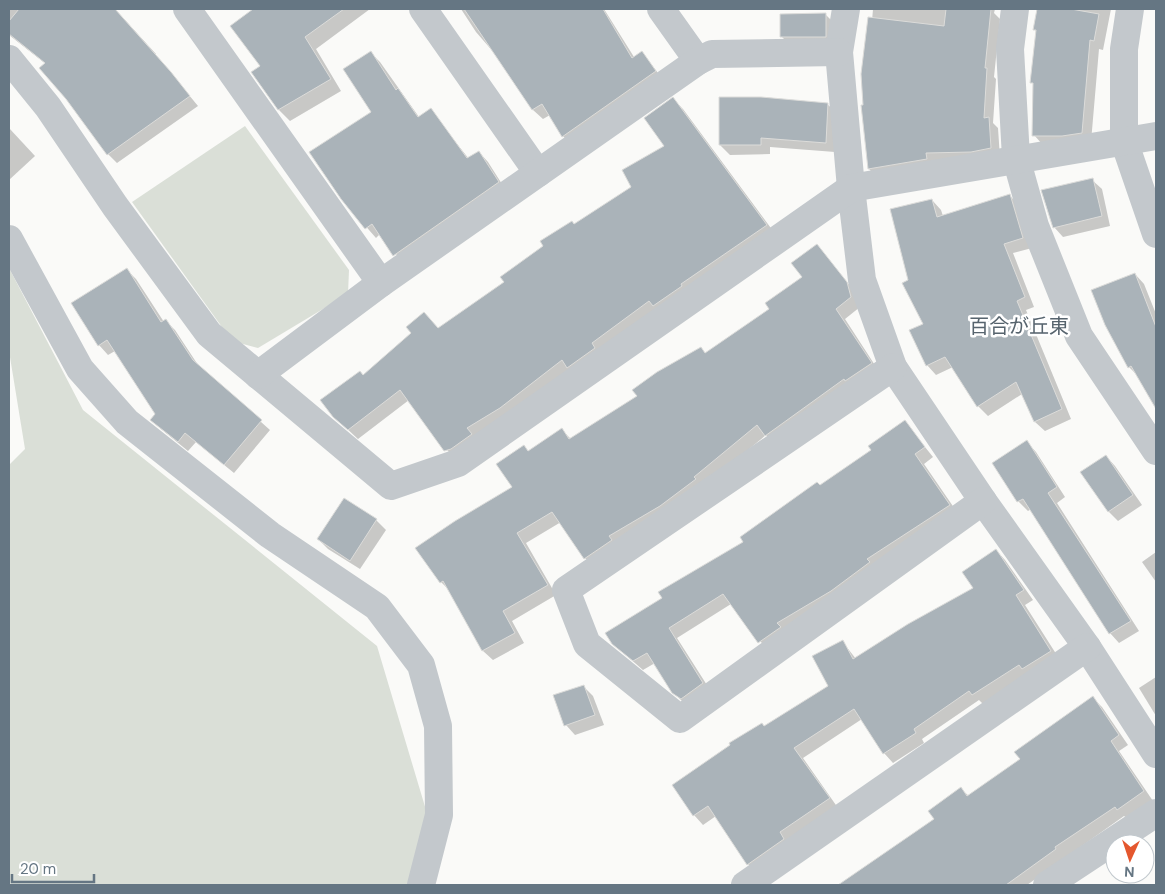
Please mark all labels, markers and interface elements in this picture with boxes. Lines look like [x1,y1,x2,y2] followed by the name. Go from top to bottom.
[969,313,1069,339] district label: 百合が丘東
[1105,834,1155,884] north arrow
[12,852,95,884] scale bar
[20,859,56,879] text: 20 m
[1124,863,1135,881] text: N

